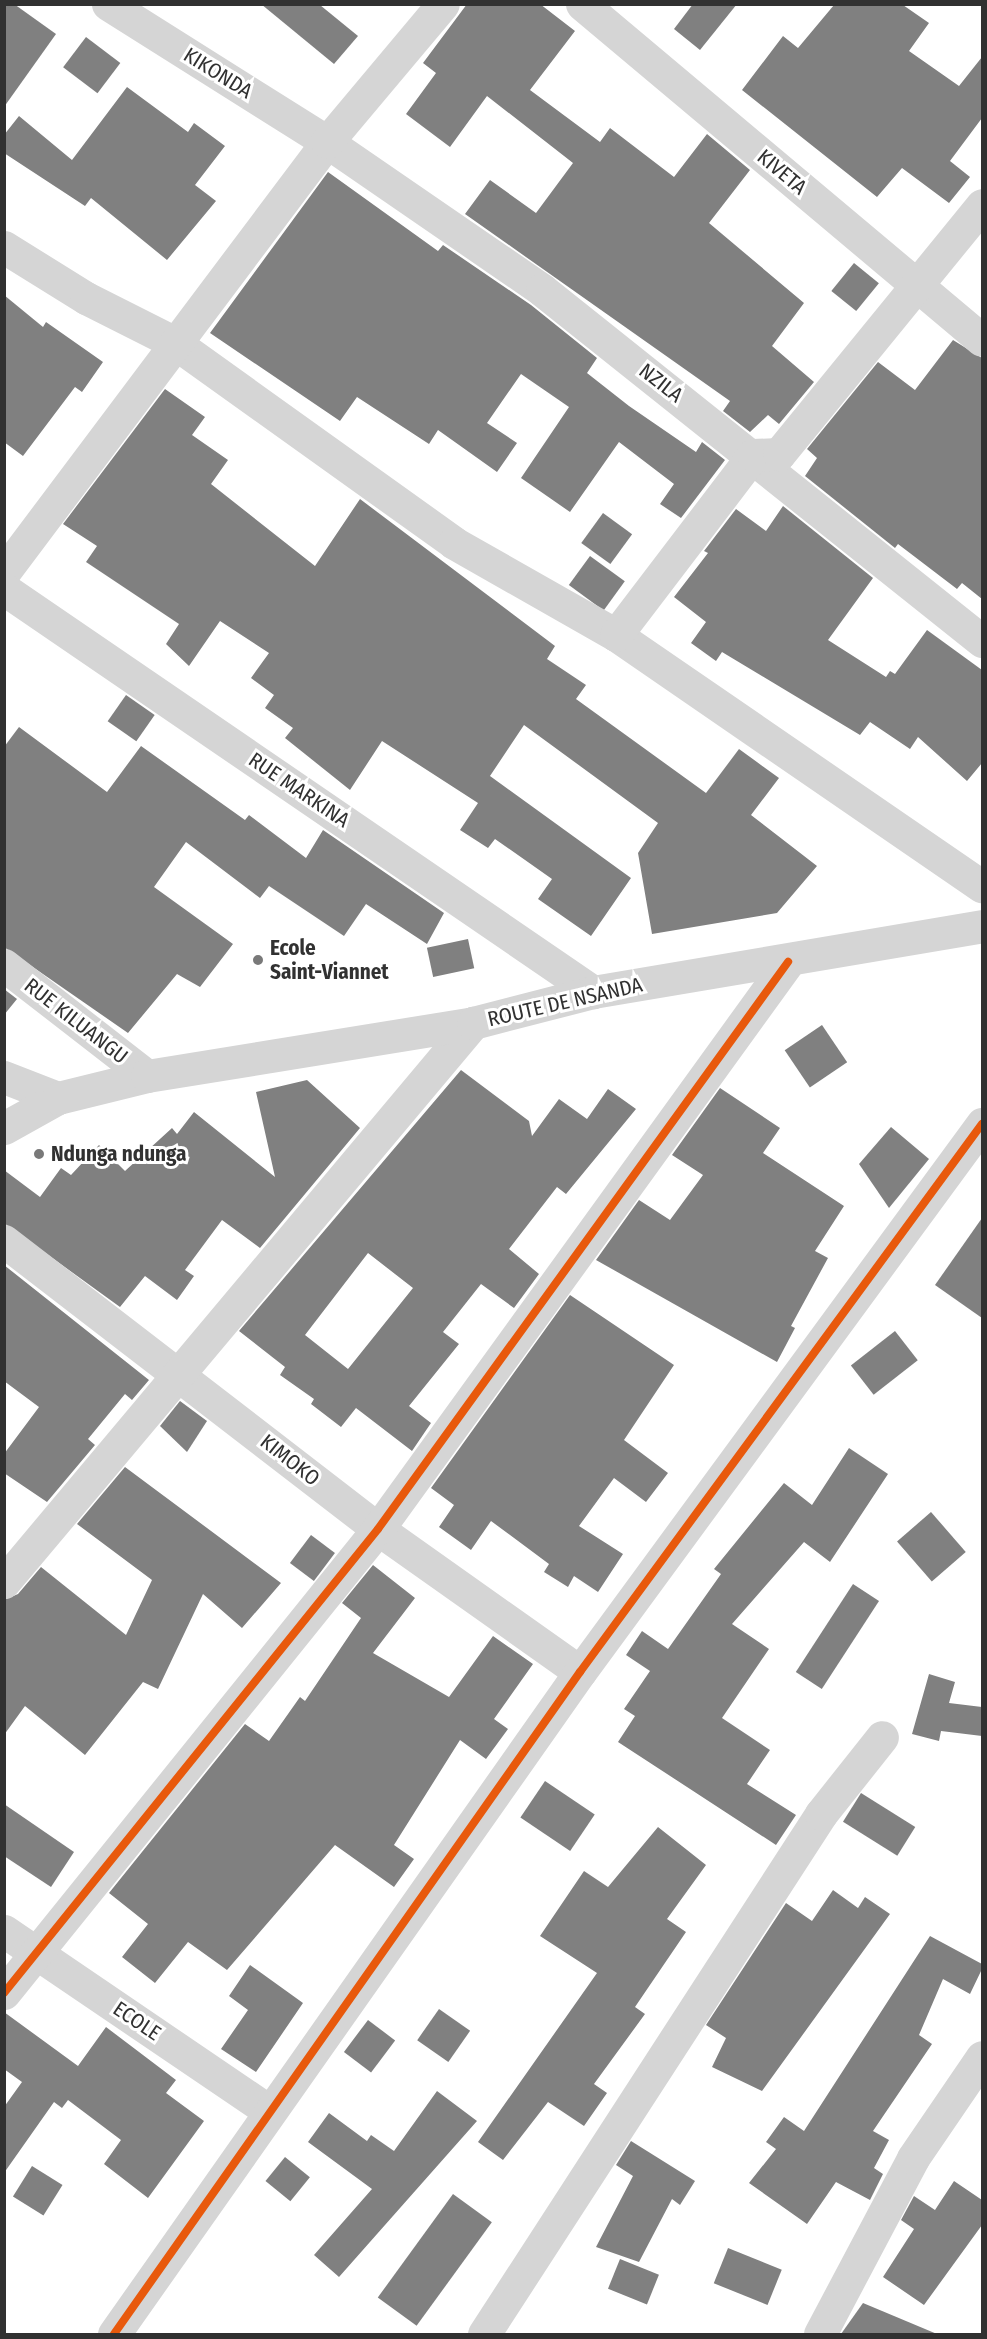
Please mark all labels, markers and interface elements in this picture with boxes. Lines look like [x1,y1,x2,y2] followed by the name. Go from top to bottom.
[179,42,257,104] street label: KIKONDA
[752,144,812,200] street label: KIVETA
[634,358,688,408] street label: NZILA
[244,747,354,833] street label: RUE MARKINA
[270,935,389,985] place label: Ecole Saint-Viannet
[251,953,265,967] marker: Ecole Saint-Viannet
[485,972,645,1032] street label: ROUTE DE NSANDA
[19,973,133,1069] street label: RUE KILUANGU
[51,1141,186,1167] place label: Ndunga ndunga
[32,1147,46,1161] marker: Ndunga ndunga
[255,1429,325,1491] street label: KIMOKO
[108,1996,166,2046] street label: ECOLE

